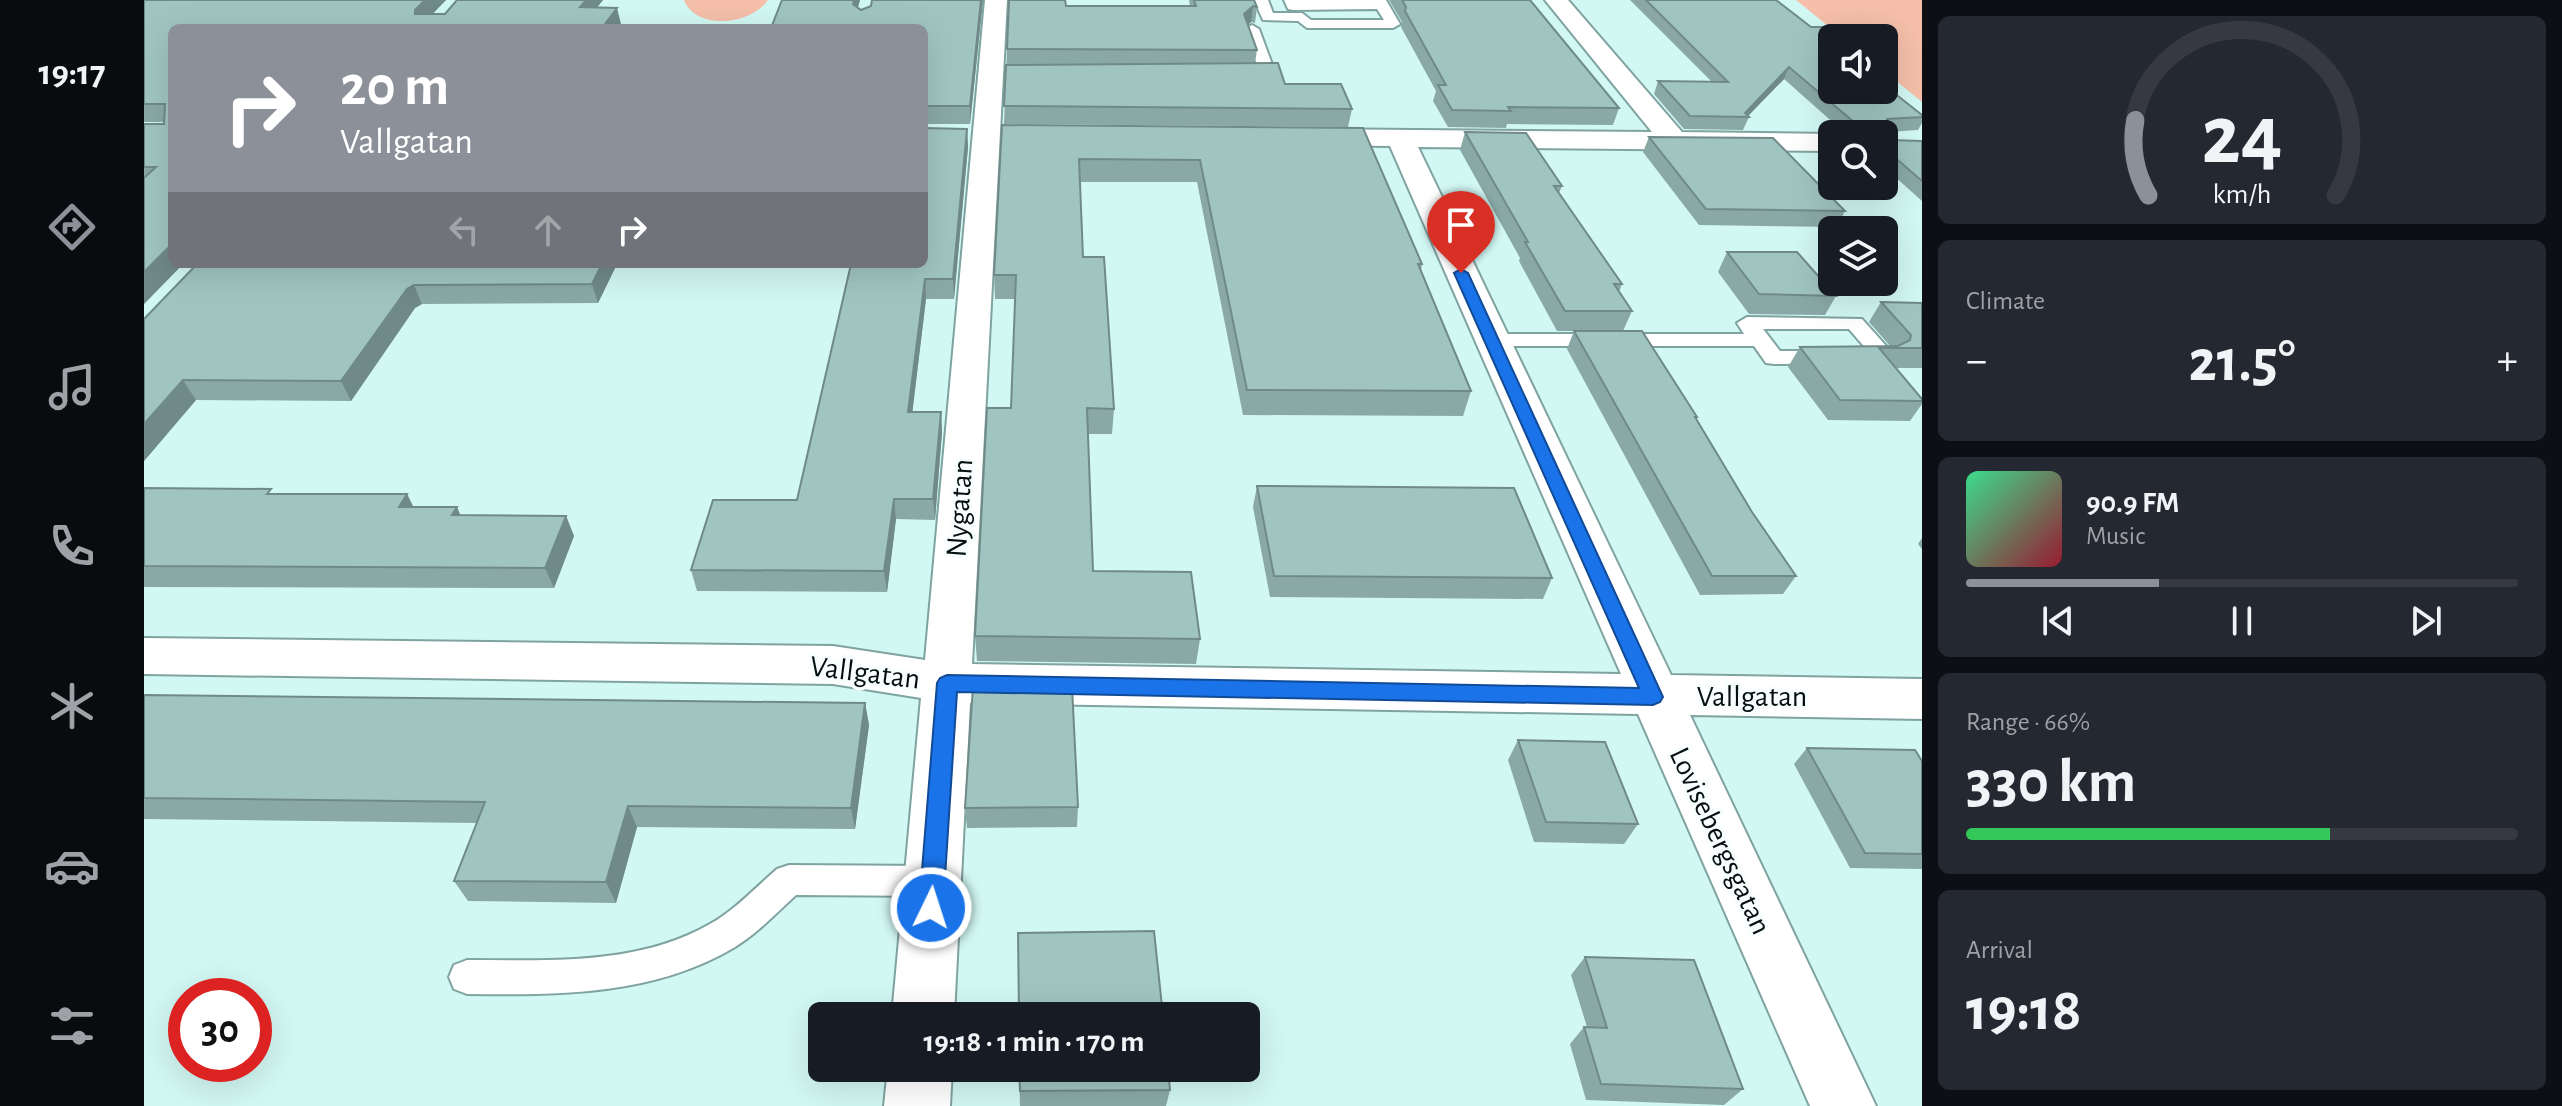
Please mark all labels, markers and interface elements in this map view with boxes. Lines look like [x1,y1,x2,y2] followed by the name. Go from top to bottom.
[1818,24,1898,296] map controls
[1818,24,1898,104] button: sound
[38,55,106,91] text: 19:17
[208,56,312,160] icon: right
[340,59,449,115] text: 20 m
[2201,95,2283,179] text: 24
[1818,120,1898,200] button: search
[340,124,473,160] text: Vallgatan
[2213,180,2271,209] text: km/h
[1427,191,1495,273] pin
[44,199,100,255] icon: directions
[1439,203,1483,247] icon: arrive
[442,208,486,252] icon: left
[526,208,570,252] icon: ahead
[610,208,654,252] icon: right
[1818,216,1898,296] button: layers
[1966,288,2045,314] text: Climate
[2188,332,2296,392] text: 21.5°
[1966,339,1987,383] text: −
[2497,339,2518,383] text: +
[44,359,100,415] icon: music
[942,458,978,558] street label: Nygatan
[2086,488,2179,518] text: 90.9 FM
[44,518,100,574] icon: phone
[2086,523,2145,549] text: Music
[2036,599,2080,643] icon: previous
[2220,599,2264,643] icon: pause
[2404,599,2448,643] icon: next
[808,651,922,695] street label: Vallgatan
[44,678,100,734] icon: climate
[1697,682,1807,712] street label: Vallgatan
[1966,709,2090,735] text: Range · 66%
[1664,743,1776,939] street label: Lovisebergsgatan
[1966,753,2136,813] text: 330 km
[44,838,100,894] icon: car
[889,866,973,950] position arrow
[1966,937,2033,963] text: Arrival
[168,978,272,1082] speed limit sign: 30
[1966,981,2082,1041] text: 19:18
[44,998,100,1054] icon: filters
[924,1027,1144,1057] text: 19:18 · 1 min · 170 m

